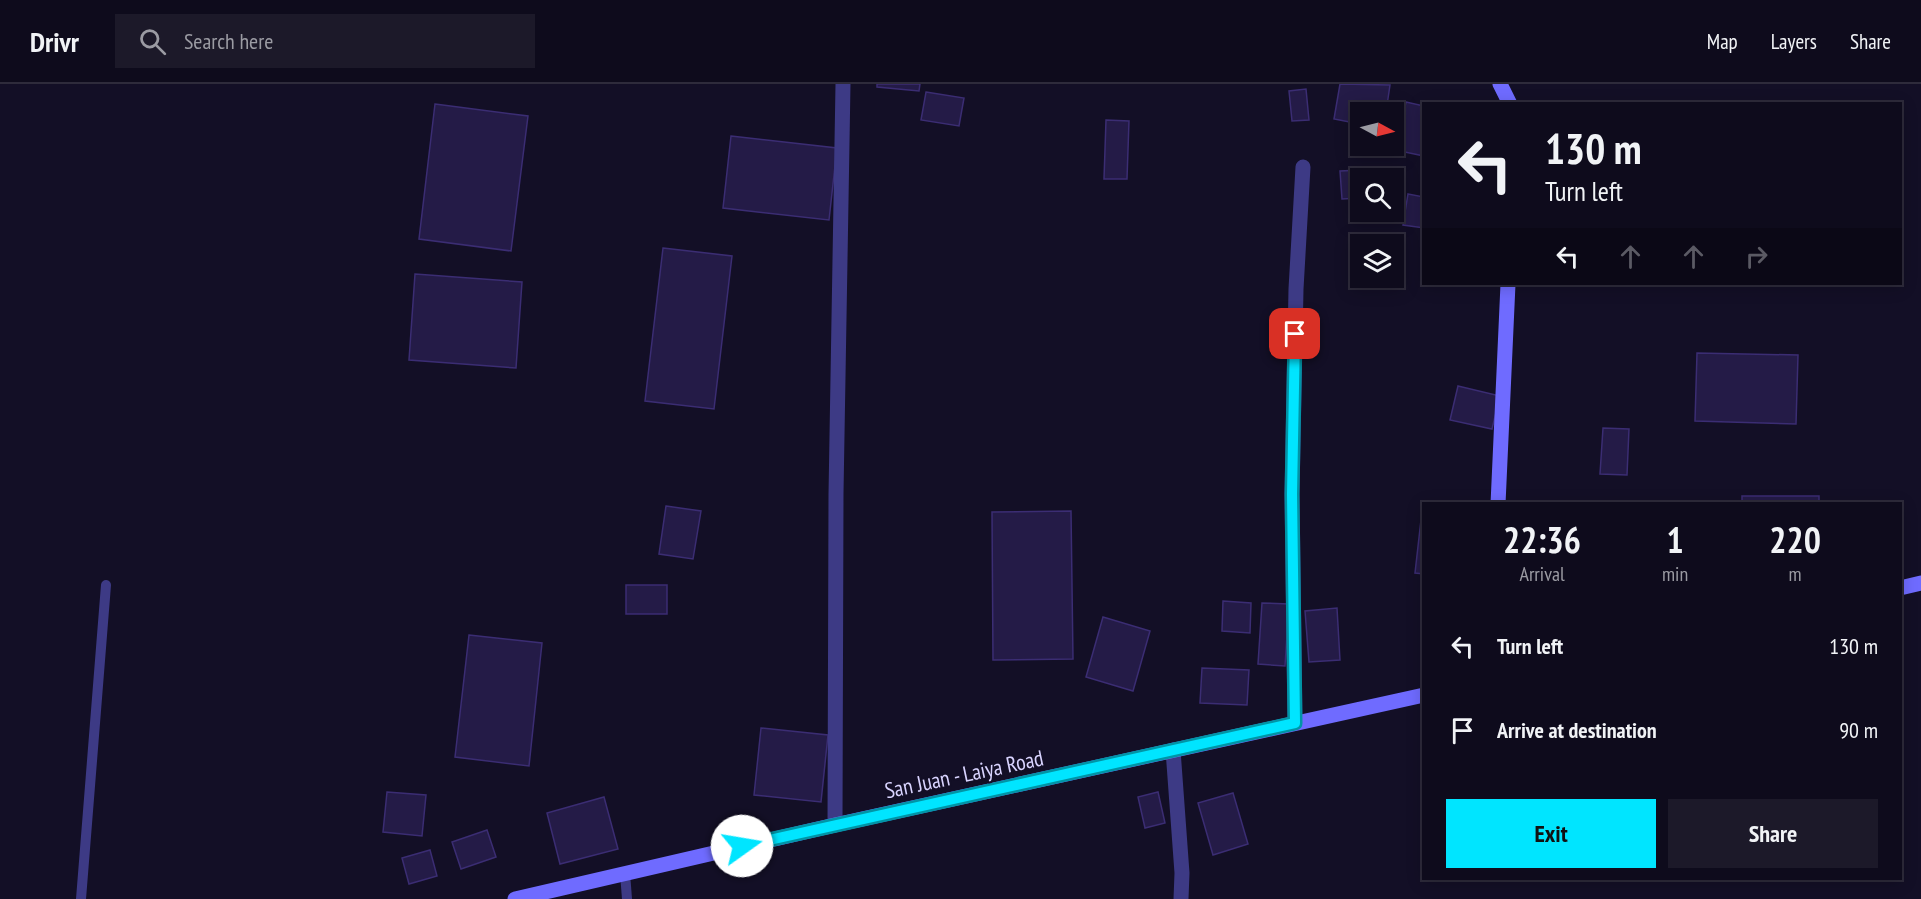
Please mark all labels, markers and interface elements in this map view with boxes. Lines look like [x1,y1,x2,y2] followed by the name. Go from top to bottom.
[115,14,535,68] search box
[30,23,79,60] text: Drivr
[136,25,169,58] icon: search
[184,27,273,55] text: Search here
[1707,28,1738,55] text: Map
[1771,28,1817,55] text: Layers
[1850,28,1891,55] text: Share
[1350,102,1404,156] north arrow
[1350,102,1404,288] map controls
[1545,121,1642,176] text: 130 m
[1446,126,1524,204] icon: left
[1350,168,1404,222] button: search
[1545,174,1623,208] text: Turn left
[1350,234,1404,288] button: layers
[1551,240,1584,273] icon: left
[1614,240,1647,273] icon: ahead
[1677,240,1710,273] icon: ahead
[1740,240,1773,273] icon: right
[1269,308,1320,359] pin
[1278,317,1311,350] icon: arrive
[1503,516,1581,563] text: 22:36
[1666,516,1684,563] text: 1
[1769,516,1821,563] text: 220
[1519,561,1565,587] text: Arrival
[1662,561,1688,587] text: min
[1789,561,1802,587] text: m
[1446,630,1479,663] icon: left
[1497,632,1563,660] text: Turn left
[1829,632,1878,660] text: 130 m
[1446,714,1479,747] icon: arrive
[1497,716,1657,744] text: Arrive at destination
[1839,716,1878,744] text: 90 m
[882,744,1046,804] street label: San Juan - Laiya Road
[1446,799,1656,868] button: Exit
[1668,799,1878,868] button: Share
[710,814,774,878] position arrow

